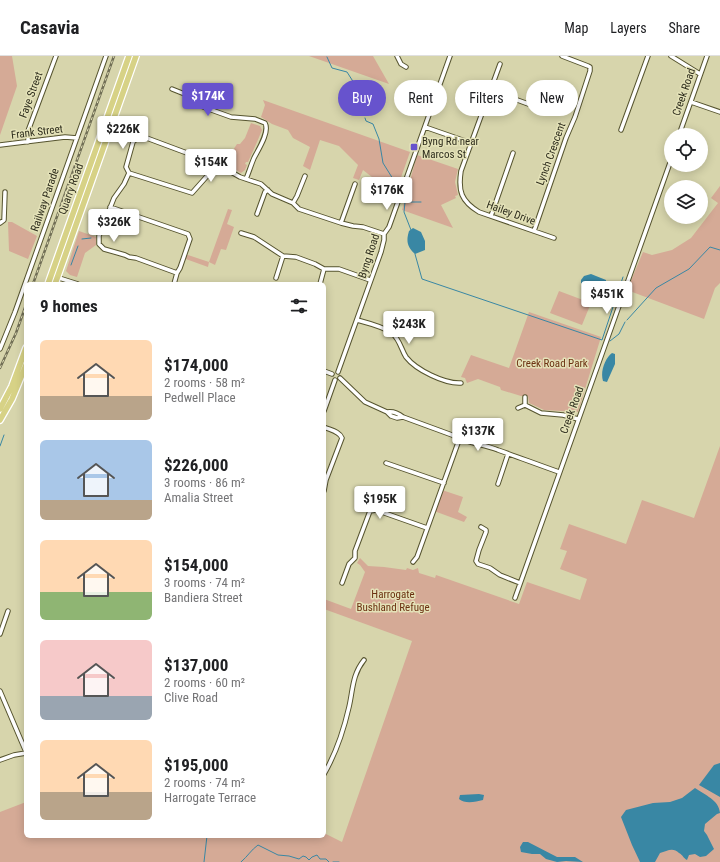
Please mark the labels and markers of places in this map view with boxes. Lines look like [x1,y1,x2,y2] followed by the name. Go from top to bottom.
[180,83,236,117] pin: $174K
[95,116,151,150] pin: $226K
[422,135,479,161] place label: Byng Rd near Marcos St
[409,142,419,152] marker: Byng Rd near Marcos St
[183,149,239,183] pin: $154K
[359,177,415,211] pin: $176K
[86,209,142,243] pin: $326K
[579,281,635,315] pin: $451K
[381,311,437,345] pin: $243K
[450,418,506,452] pin: $137K
[352,486,408,520] pin: $195K

